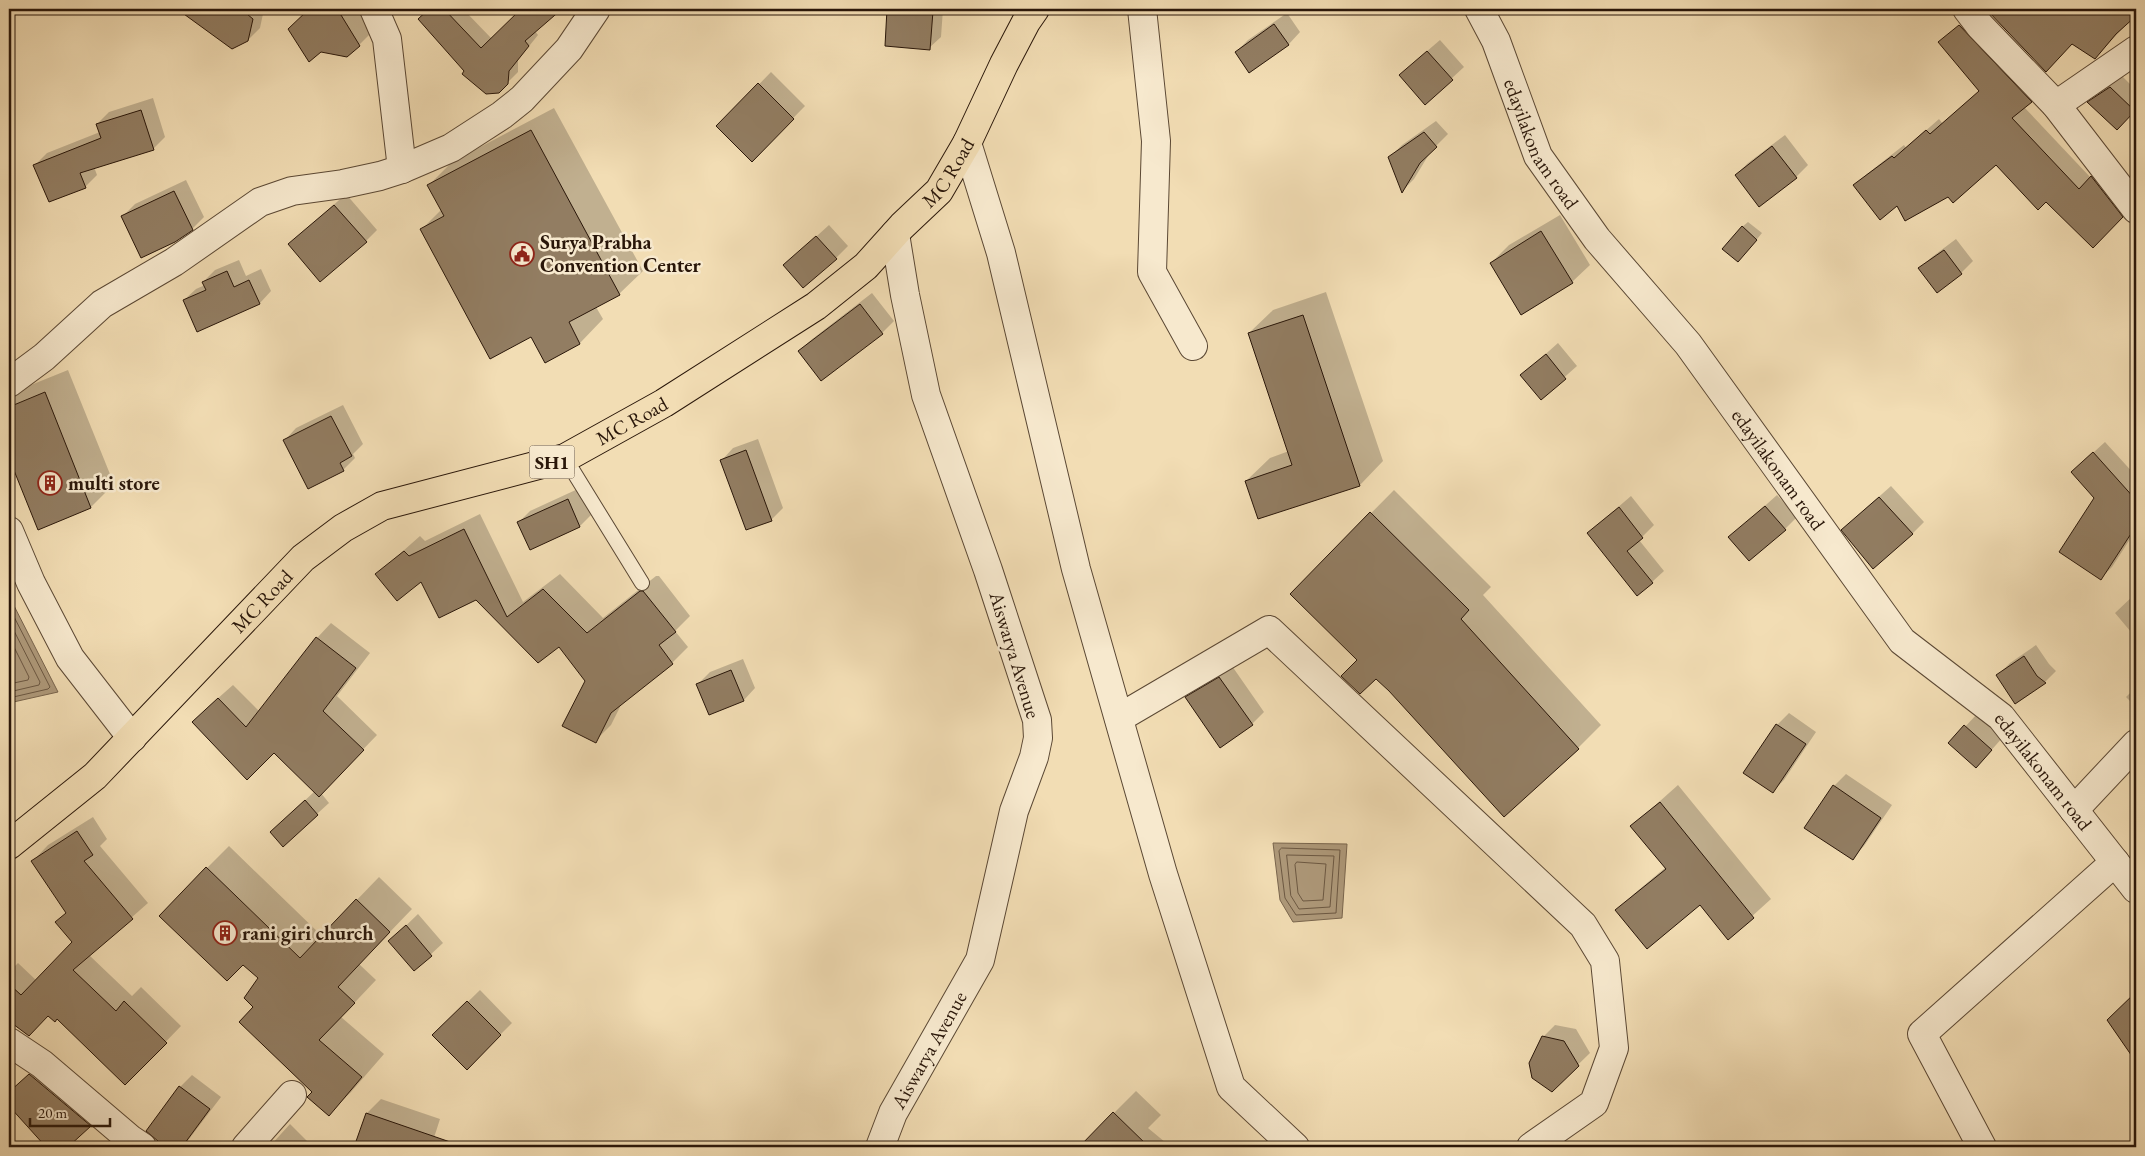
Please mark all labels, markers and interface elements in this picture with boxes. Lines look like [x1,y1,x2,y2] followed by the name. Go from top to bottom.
[1498,75,1585,215] street label: edayilakonam road
[916,133,980,213] street label: MC Road
[540,229,702,278] place label: Surya Prabha Convention Center
[509,241,535,267] public building icon: Surya Prabha Convention Center
[591,390,673,451] street label: MC Road
[1726,404,1831,536] street label: edayilakonam road
[530,446,574,478] road number: SH1
[37,470,63,496] building icon: multi store
[68,470,160,496] place label: multi store
[226,563,299,638] street label: MC Road
[983,588,1047,722] street label: Aiswarya Avenue
[1989,706,2099,836] street label: edayilakonam road
[212,920,238,946] building icon: rani giri church
[242,920,373,946] place label: rani giri church
[885,986,973,1114] street label: Aiswarya Avenue
[30,1096,110,1128] scale bar
[38,1103,67,1122] text: 20 m

